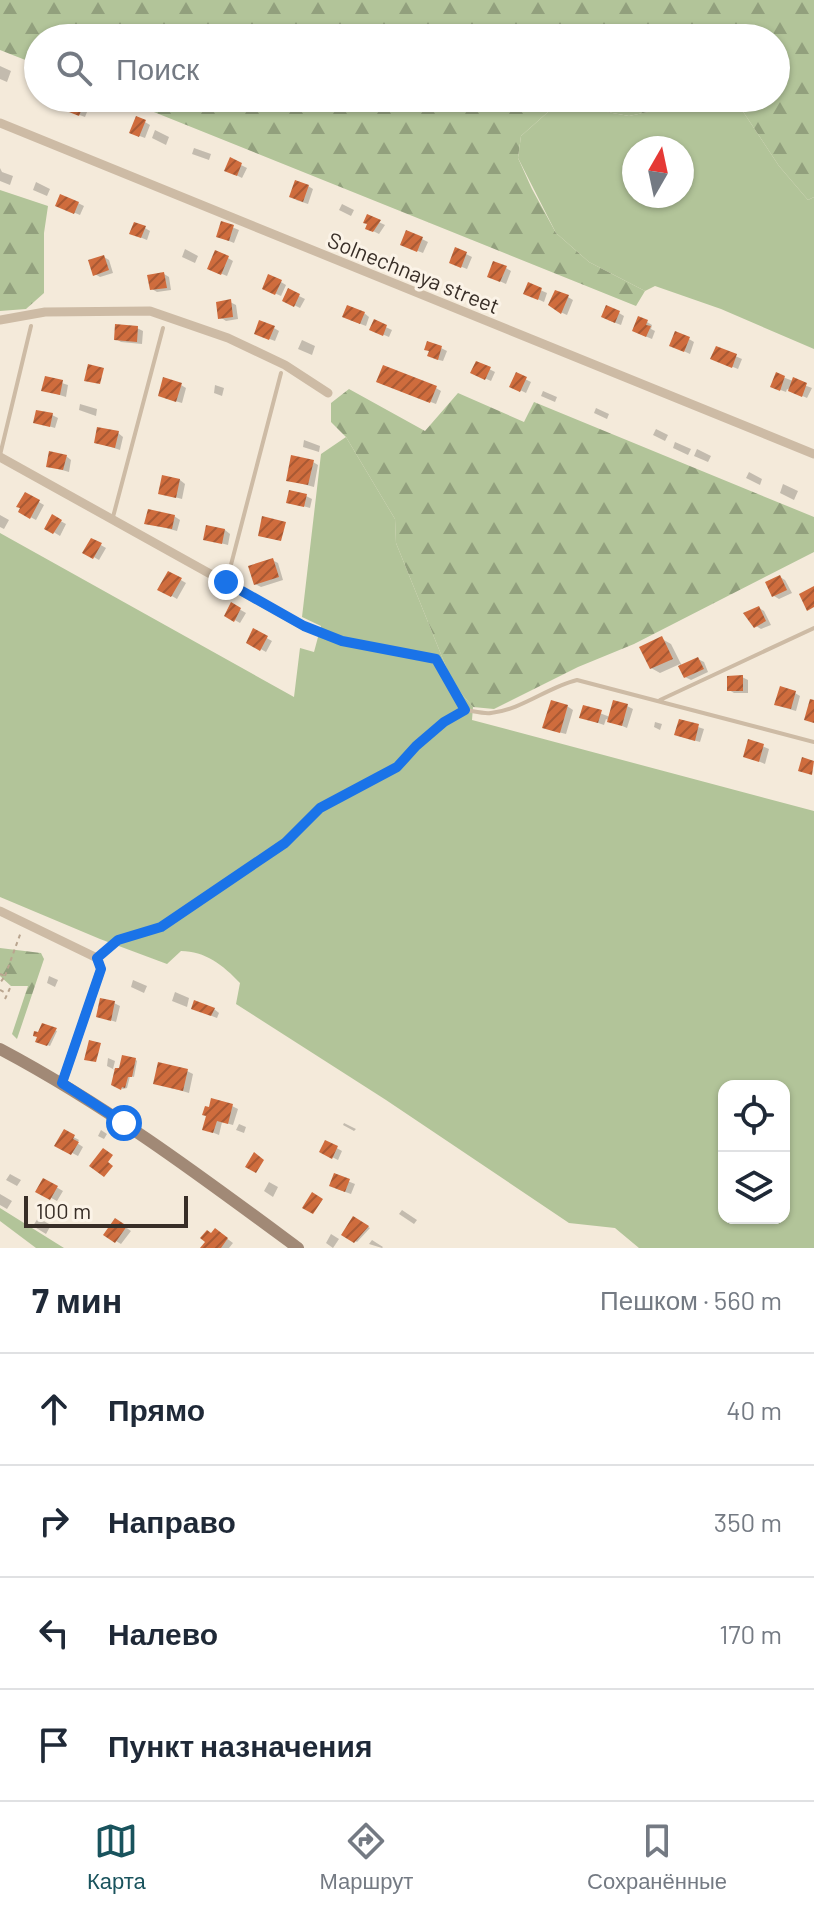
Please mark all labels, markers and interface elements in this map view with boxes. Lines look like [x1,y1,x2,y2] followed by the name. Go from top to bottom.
[24,24,790,112] search box
[52,46,96,90] icon: search
[116,50,199,86] text: Поиск
[622,136,694,208] north arrow
[324,226,504,318] street label: Solnechnaya street
[208,564,244,600] route end
[718,1080,790,1224] map controls
[718,1080,790,1152] button: locate
[106,1105,142,1141] route start
[718,1152,790,1224] button: layers
[24,1192,188,1228] scale bar
[36,1197,91,1223] text: 100 m
[32,1279,122,1320] text: 7 мин
[600,1284,782,1315] text: Пешком · 560 m
[32,1387,76,1431] icon: ahead
[108,1391,205,1427] text: Прямо
[726,1394,782,1425] text: 40 m
[32,1499,76,1543] icon: right
[108,1503,236,1539] text: Направо
[714,1506,782,1537] text: 350 m
[32,1611,76,1655] icon: left
[108,1615,218,1651] text: Налево
[719,1618,782,1649] text: 170 m
[32,1723,76,1767] icon: arrive
[108,1727,372,1763] text: Пункт назначения
[87,1819,146,1895] tab: Карта
[320,1819,413,1895] tab: Маршрут
[587,1819,727,1895] tab: Сохранённые

